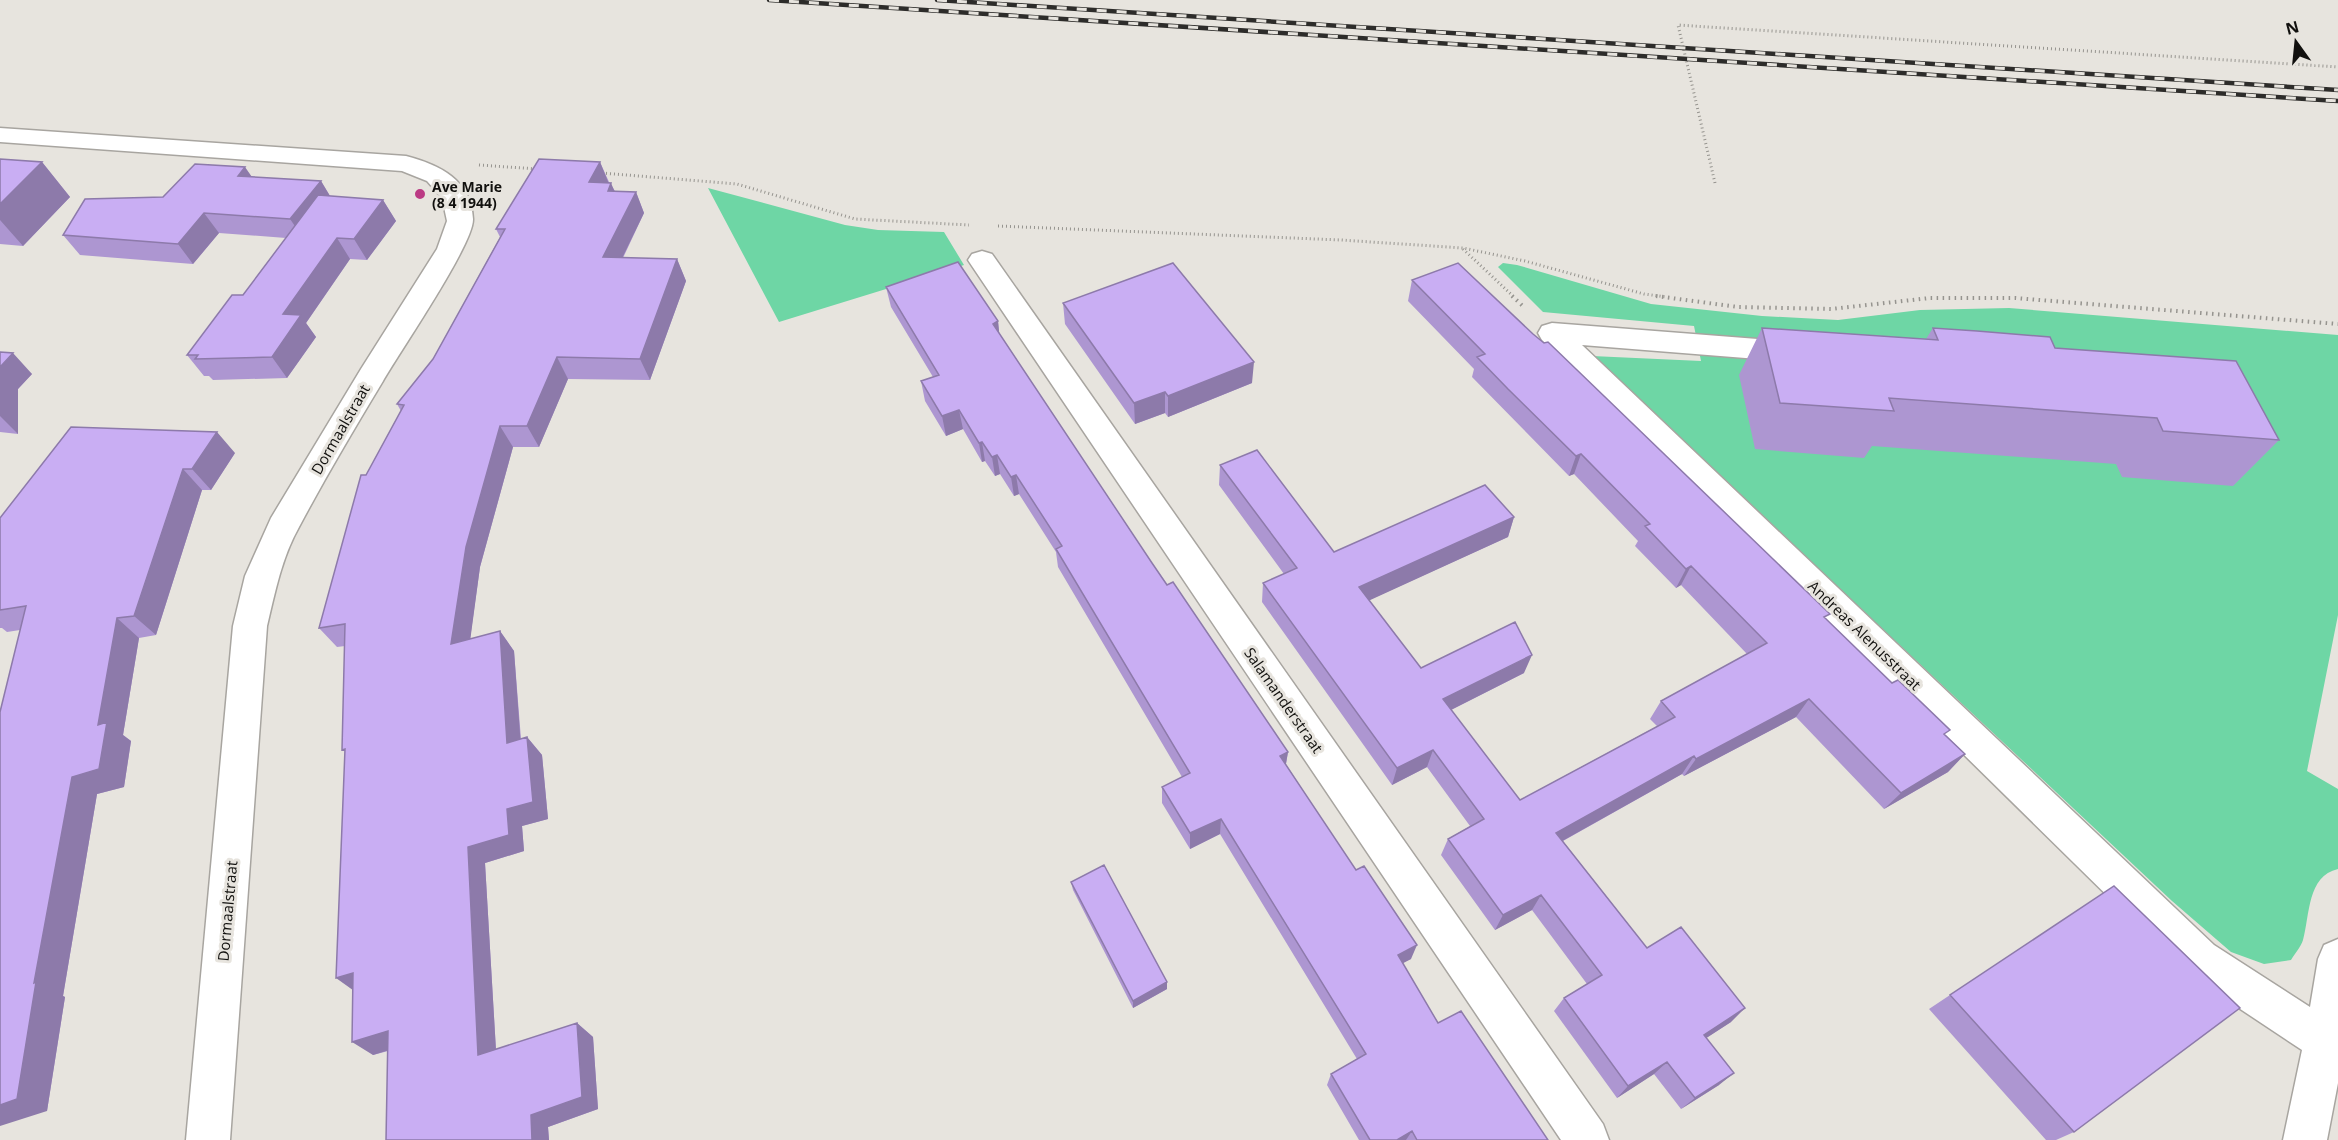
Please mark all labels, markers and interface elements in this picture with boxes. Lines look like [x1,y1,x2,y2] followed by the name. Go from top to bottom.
[2266,12,2326,72] north arrow
[2283,15,2301,40] text: N
[432,177,502,212] place label: Ave Marie (8 4 1944)
[413,187,427,201] marker: Ave Marie (8 4 1944)
[306,380,374,478] street label: Dormaalstraat
[1804,576,1926,694] street label: Andreas Alenusstraat
[1240,643,1328,757] street label: Salamanderstraat
[213,860,241,962] street label: Dormaalstraat

